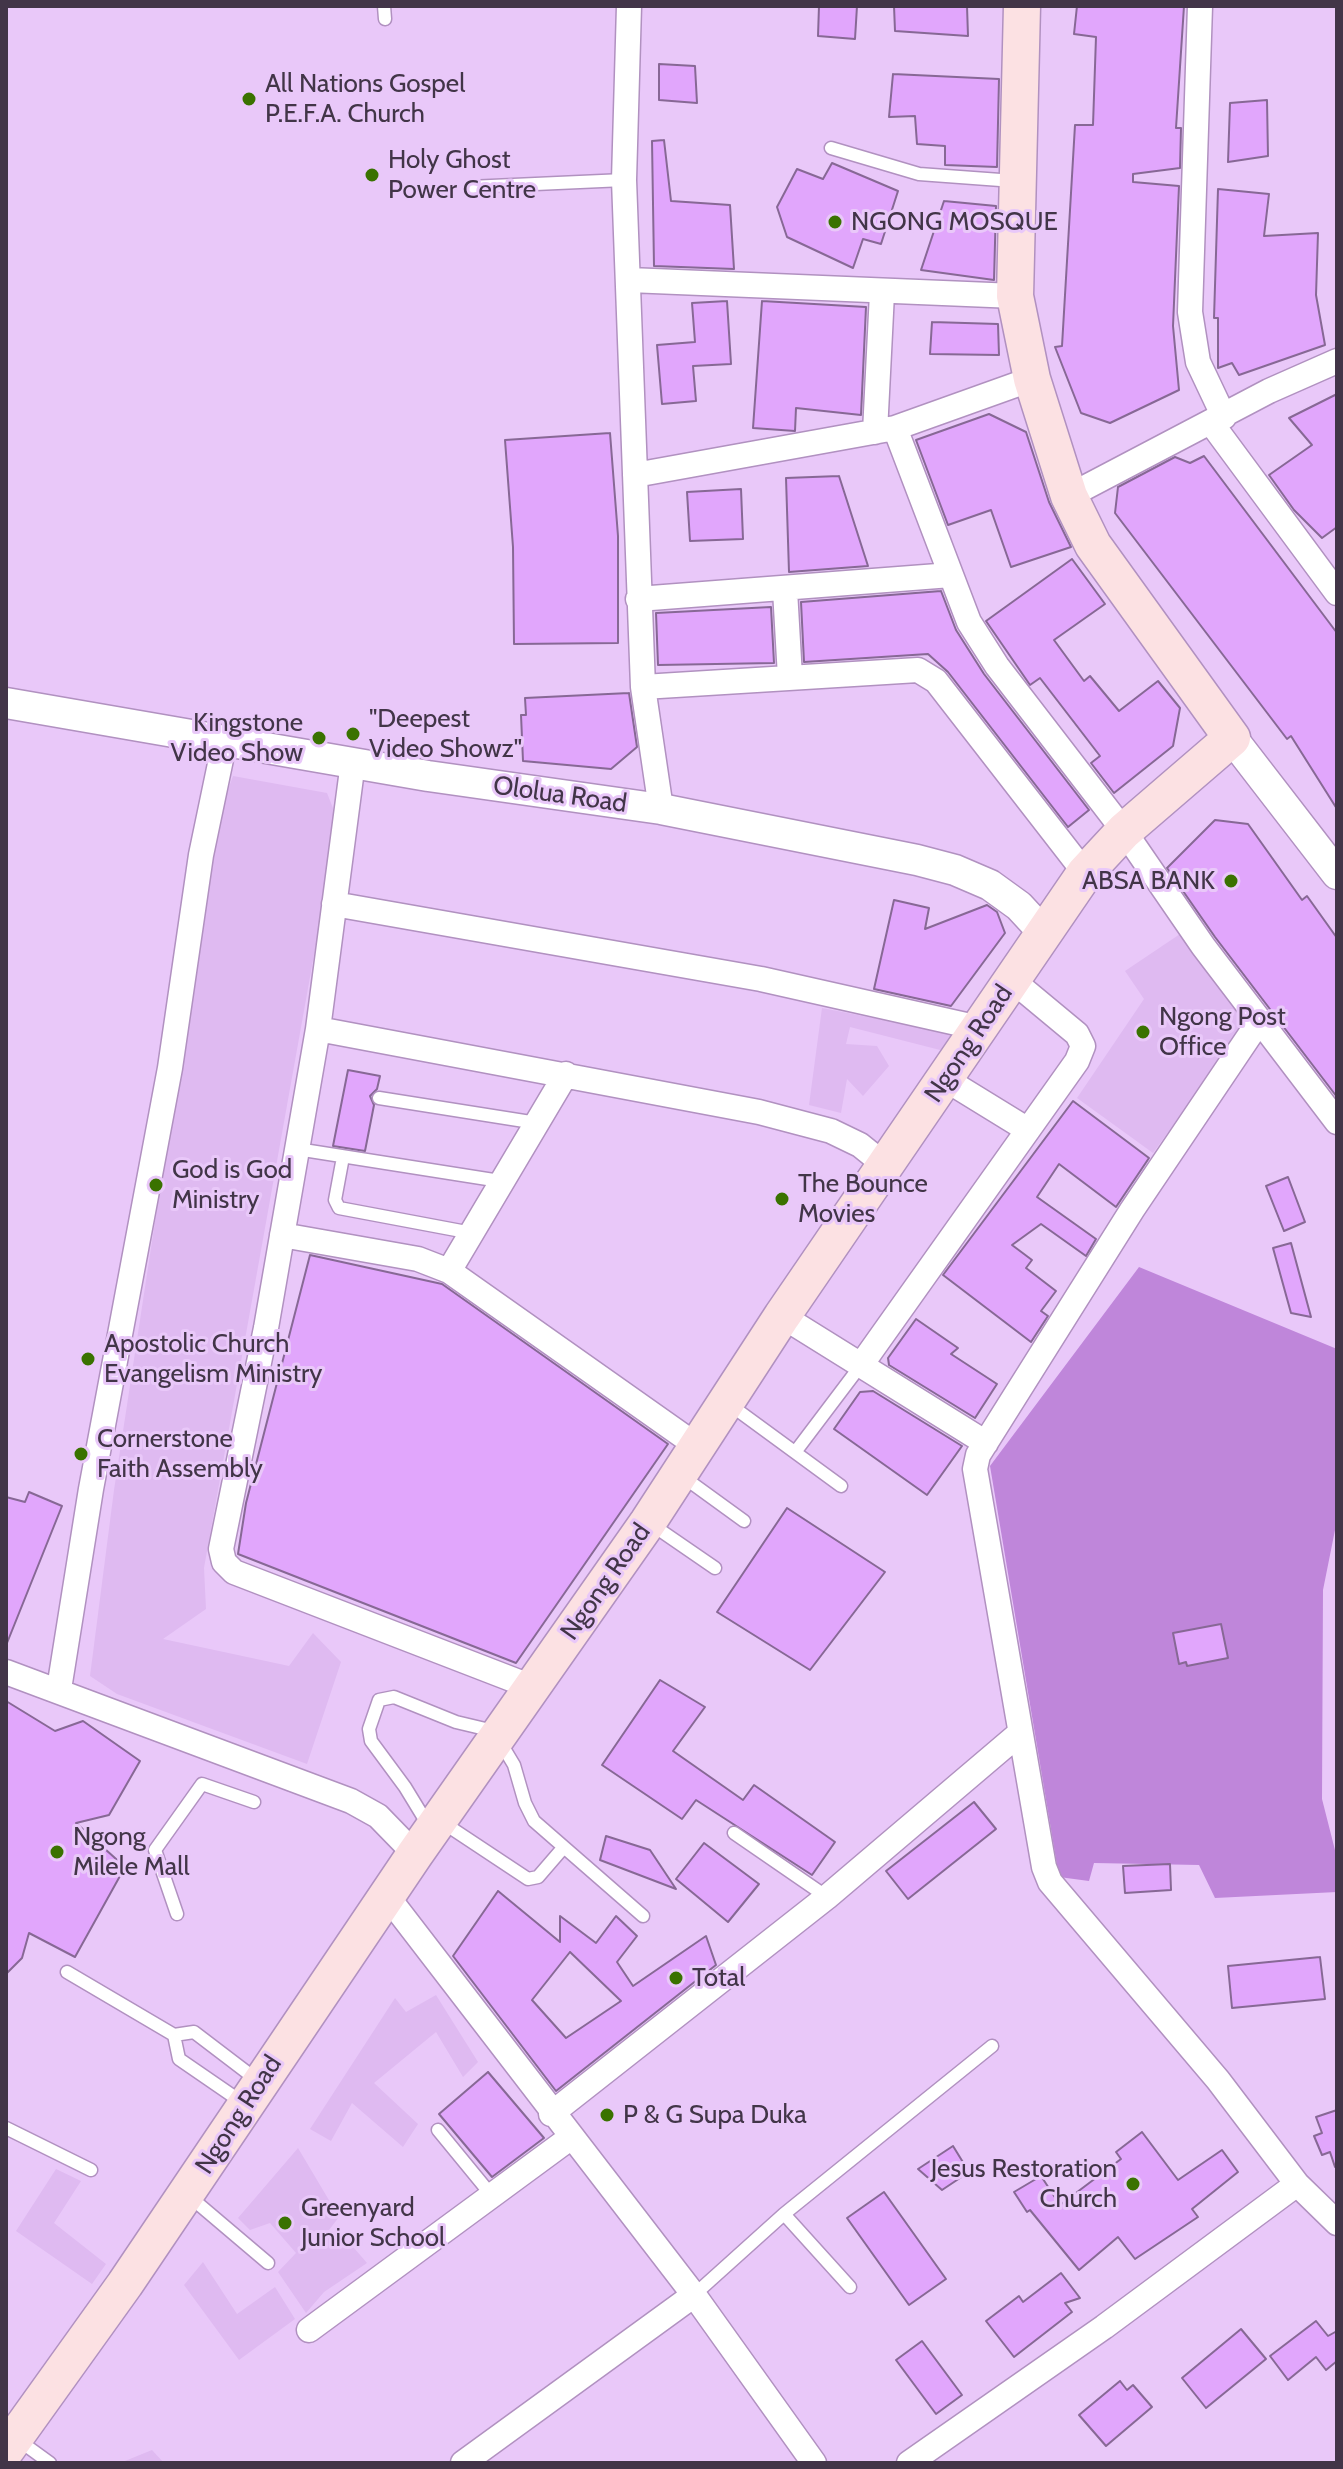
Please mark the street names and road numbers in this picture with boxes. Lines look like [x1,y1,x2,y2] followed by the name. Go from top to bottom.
[491,770,629,820] street label: Ololua Road
[918,979,1020,1109] street label: Ngong Road
[555,1518,657,1646] street label: Ngong Road
[189,2050,289,2180] street label: Ngong Road

